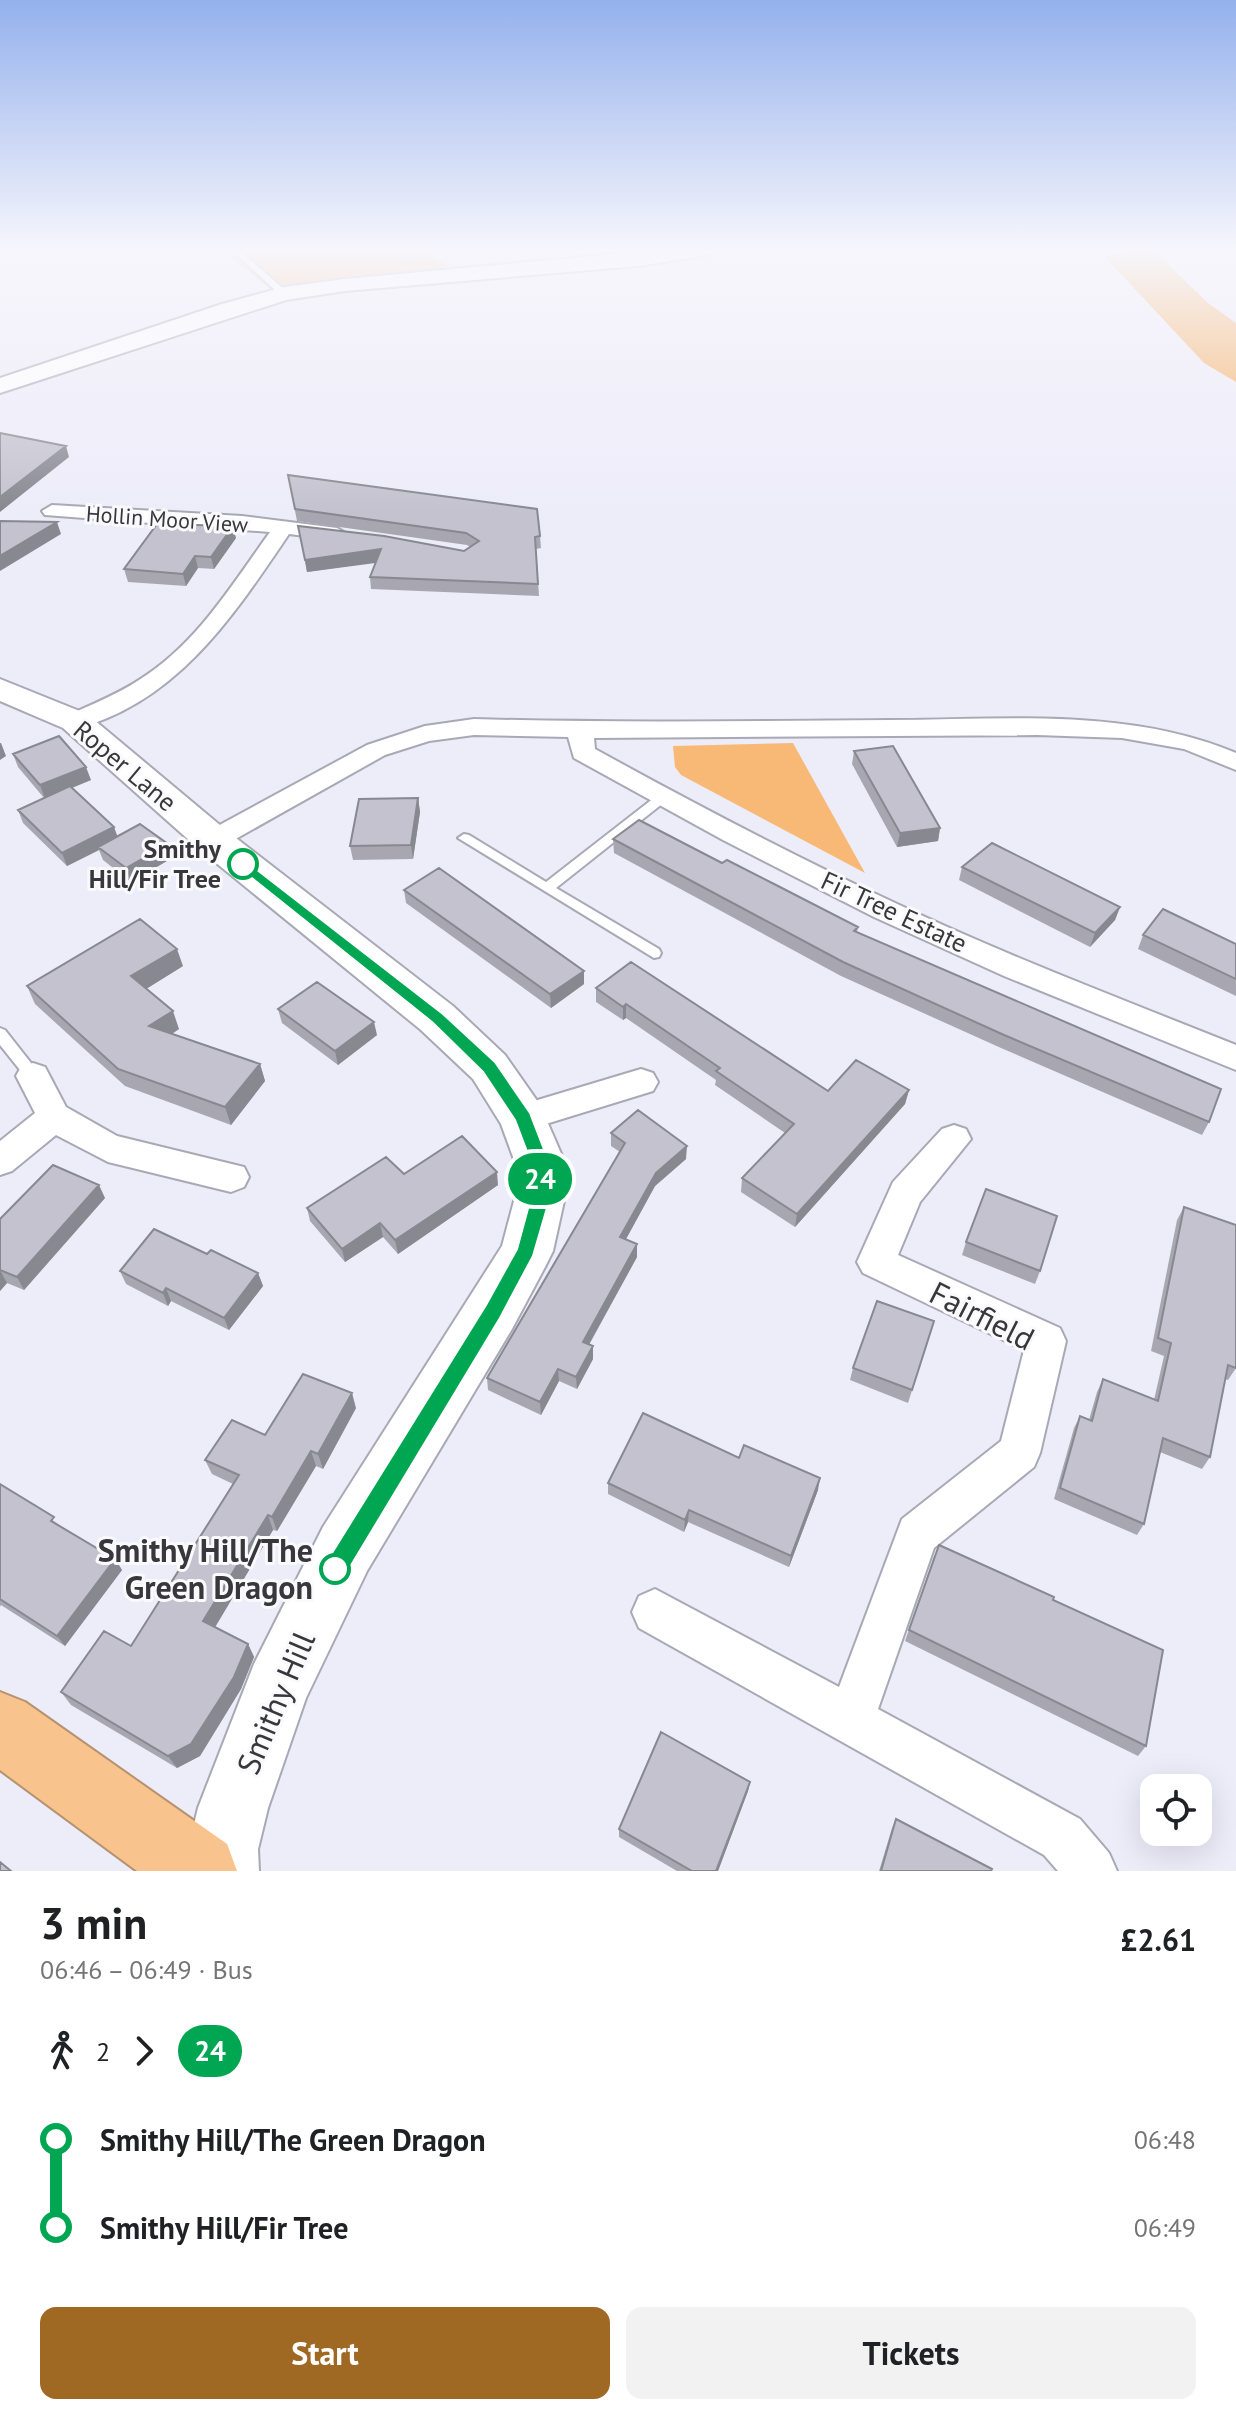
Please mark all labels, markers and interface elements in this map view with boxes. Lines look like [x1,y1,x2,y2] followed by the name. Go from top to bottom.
[85,499,249,539] street label: Hollin Moor View
[67,713,184,818] street label: Roper Lane
[89,832,222,895] place label: Smithy Hill/Fir Tree
[228,849,258,879] marker: Smithy Hill/Fir Tree
[816,863,972,960] street label: Fir Tree Estate
[504,1153,576,1205] line badge: 24
[524,1160,556,1197] text: 24
[923,1271,1042,1359] street label: Fairfield
[98,1529,313,1608] place label: Smithy Hill/The Green Dragon
[320,1554,350,1584] marker: Smithy Hill/The Green Dragon
[226,1624,324,1780] street label: Smithy Hill
[1140,1774,1212,1846] map controls
[1140,1774,1212,1846] button: locate
[40,1894,147,1951] text: 3 min
[1121,1920,1196,1959] text: £2.61
[40,1953,253,1986] text: 06:46 – 06:49 · Bus
[40,2029,84,2073] icon: walk
[122,2029,166,2073] icon: forward
[194,2032,226,2069] text: 24
[96,2035,110,2068] text: 2
[100,2120,486,2159] text: Smithy Hill/The Green Dragon
[1134,2123,1196,2156] text: 06:48
[100,2208,348,2247] text: Smithy Hill/Fir Tree
[1134,2211,1196,2244] text: 06:49
[40,2307,610,2399] button: Start
[626,2307,1196,2399] button: Tickets

